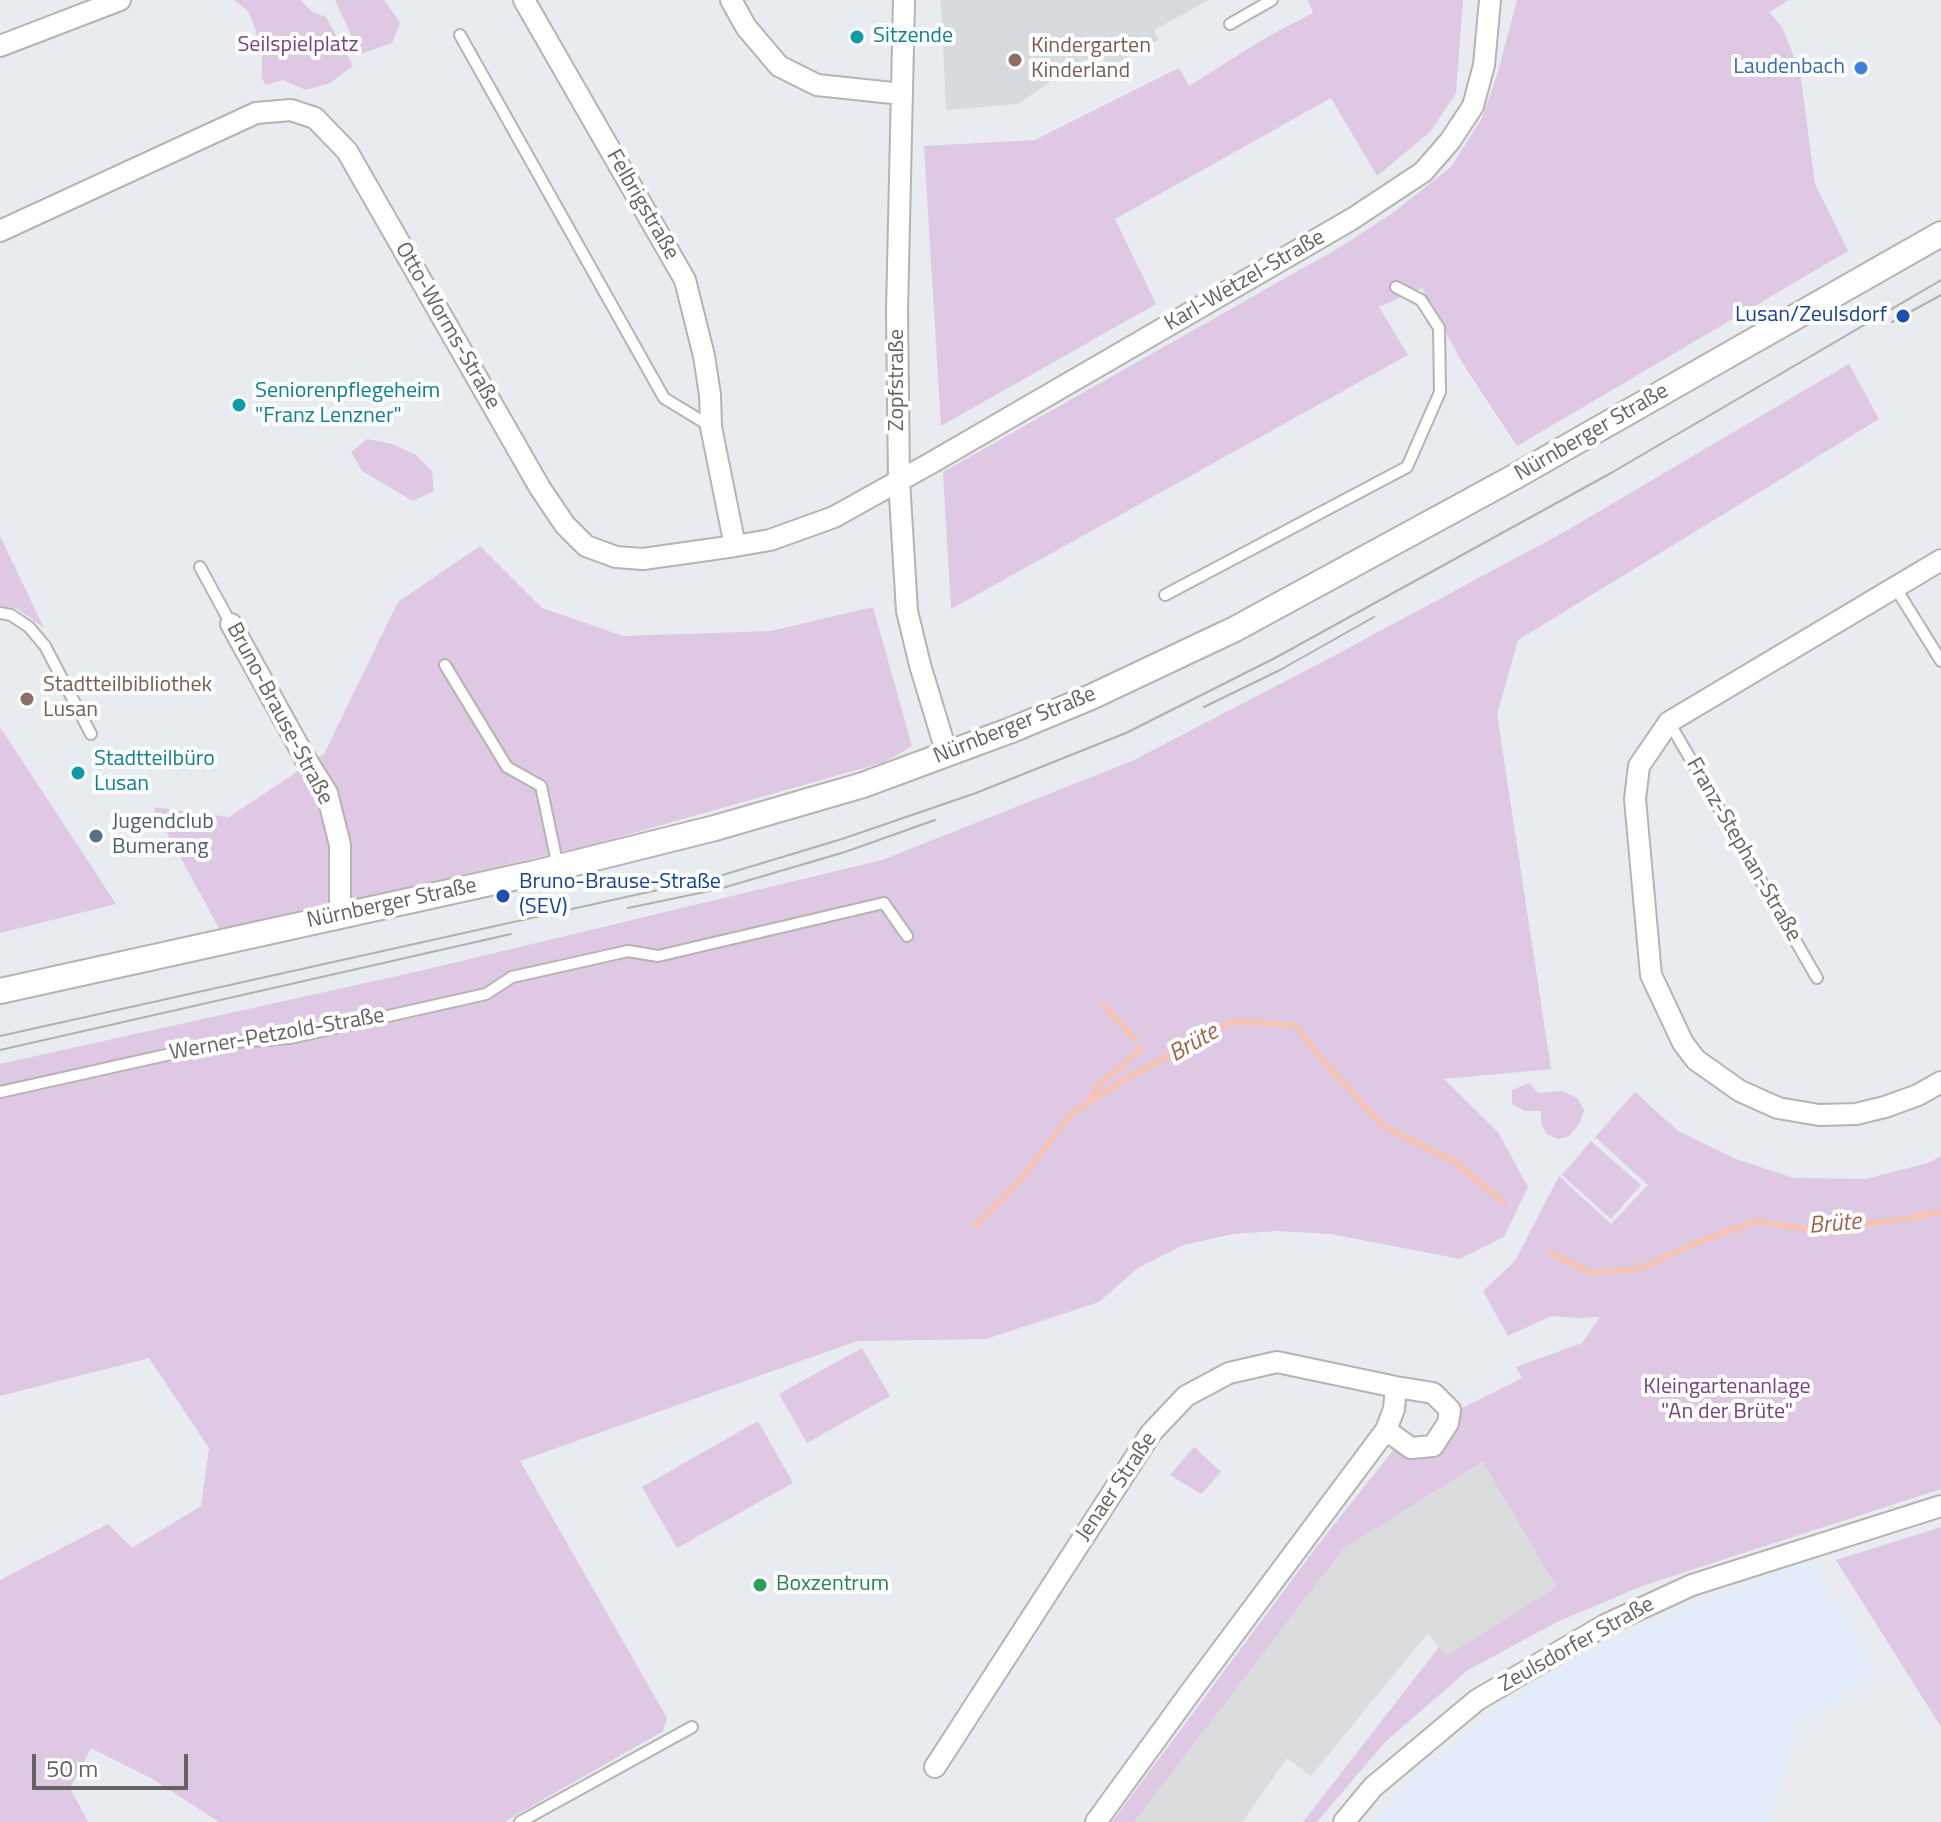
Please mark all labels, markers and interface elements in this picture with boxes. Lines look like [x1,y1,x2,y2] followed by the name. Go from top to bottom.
[873,24,953,50] place label: Sitzende
[848,28,866,46] marker: Sitzende
[237,33,359,59] park label: Seilspielplatz
[1031,34,1151,86] place label: Kindergarten Kinderland
[1006,51,1024,69] marker: Kindergarten Kinderland
[1733,55,1845,81] place label: Laudenbach
[1852,59,1870,77] marker: Laudenbach
[600,145,684,265] street label: Felbrigstraße
[1160,225,1330,337] street label: Karl-Wetzel-Straße
[388,238,506,414] street label: Otto-Worms-Straße
[1735,303,1887,329] place label: Lusan/Zeulsdorf
[1894,307,1912,325] marker: Lusan/Zeulsdorf
[885,329,911,431] street label: Zopfstraße
[1511,378,1673,488] street label: Nürnberger Straße
[255,379,440,430] place label: Seniorenpflegeheim "Franz Lenzner"
[230,396,248,414] marker: Seniorenpflegeheim "Franz Lenzner"
[220,619,338,809] street label: Bruno-Brause-Straße
[43,673,212,724] place label: Stadtteilbibliothek Lusan
[930,681,1100,771] street label: Nürnberger Straße
[18,690,36,708] marker: Stadtteilbibliothek Lusan
[94,747,215,798] place label: Stadtteilbüro Lusan
[1680,754,1806,946] street label: Franz-Stephan-Straße
[69,764,87,782] marker: Stadtteilbüro Lusan
[112,810,214,862] place label: Jugendclub Bumerang
[87,827,105,845] marker: Jugendclub Bumerang
[519,870,721,922] place label: Bruno-Brause-Straße (SEV)
[305,873,479,935] street label: Nürnberger Straße
[494,887,512,905] marker: Bruno-Brause-Straße (SEV)
[167,1003,387,1067] street label: Werner-Petzold-Straße
[1164,1019,1224,1069] water label: Brüte
[1808,1208,1862,1242] water label: Brüte
[1643,1375,1811,1426] park label: Kleingartenanlage "An der Brüte"
[1071,1428,1163,1546] street label: Jenaer Straße
[776,1572,889,1598] place label: Boxzentrum
[751,1576,769,1594] marker: Boxzentrum
[1495,1592,1659,1698] street label: Zeulsdorfer Straße
[36,1738,192,1788] scale bar
[46,1750,98,1786] text: 50 m

